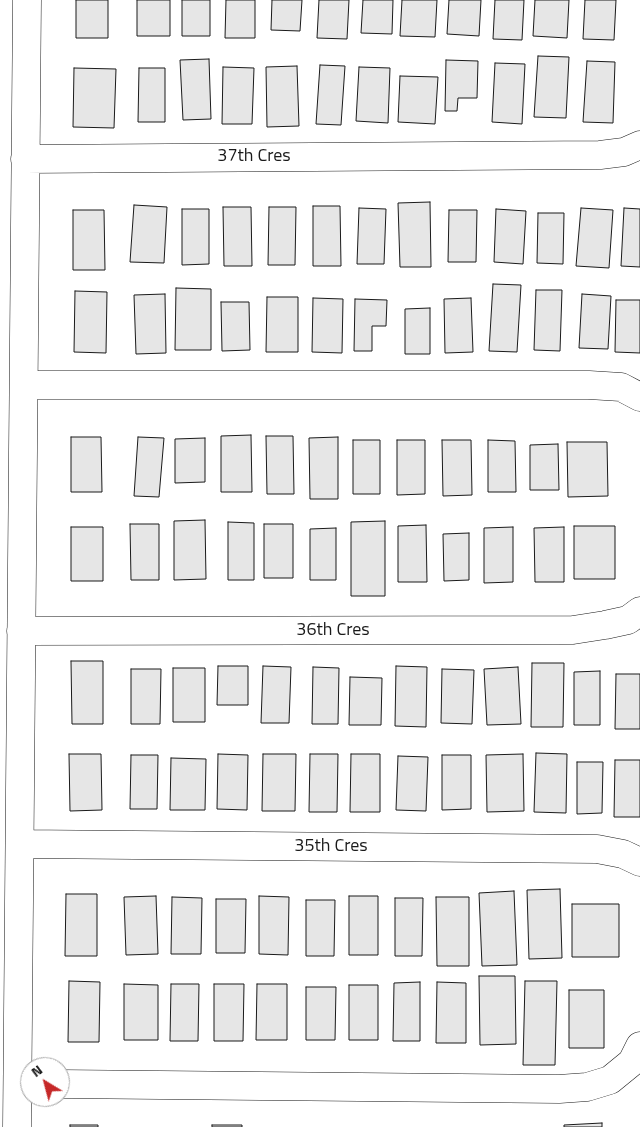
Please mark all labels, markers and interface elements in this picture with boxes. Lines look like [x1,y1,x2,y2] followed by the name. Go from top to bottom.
[217,146,291,168] street label: 37th Cres
[296,620,370,642] street label: 36th Cres
[294,836,368,858] street label: 35th Cres
[20,1057,70,1107] north arrow
[26,1059,46,1082] text: N

